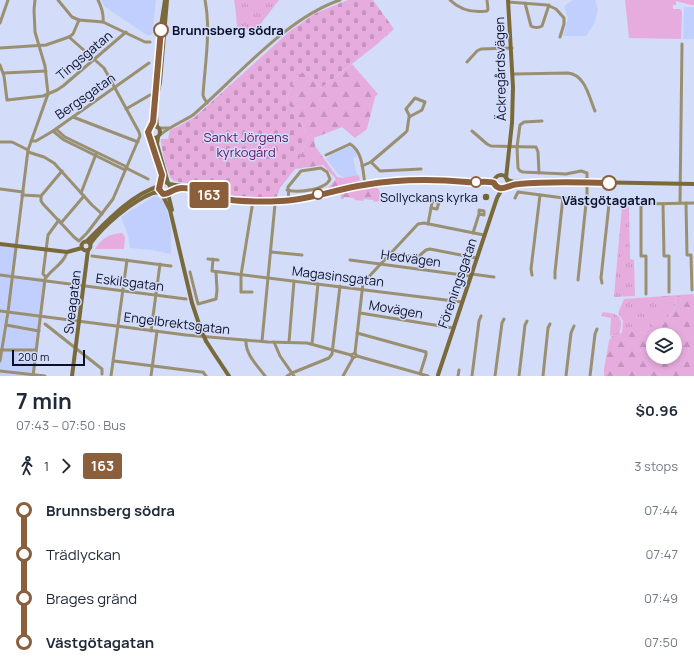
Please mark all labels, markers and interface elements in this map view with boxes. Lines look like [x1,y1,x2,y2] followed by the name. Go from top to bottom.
[490,17,510,121] street label: Äckregårdsvägen
[172,21,284,39] place label: Brunnsberg södra
[153,22,169,38] marker: Brunnsberg södra
[52,26,116,84] street label: Tingsgatan
[51,69,119,123] street label: Bergsgatan
[203,128,289,161] park label: Sankt Jörgens kyrkogård
[601,175,617,191] marker: Västgötagatan
[470,176,482,188] unlabelled marker
[186,182,232,208] line badge: 163
[198,185,220,204] text: 163
[312,188,324,200] unlabelled marker
[380,188,478,206] place label: Sollyckans kyrka
[562,191,656,209] place label: Västgötagatan
[481,192,491,202] marker: Sollyckans kyrka
[433,236,481,330] street label: Föreningsgatan
[380,245,442,271] street label: Hedvägen
[291,261,385,291] street label: Magasinsgatan
[59,269,85,335] street label: Sveagatan
[95,269,165,295] street label: Eskilsgatan
[368,295,424,323] street label: Movägen
[123,308,231,338] street label: Engelbrektsgatan
[646,328,682,364] map controls
[646,328,682,364] button: layers
[12,348,85,367] scale bar
[18,349,49,364] text: 200 m
[16,386,72,416] text: 7 min
[636,400,678,421] text: $0.96
[16,416,126,434] text: 07:43 – 07:50 · Bus
[16,455,38,477] icon: walk
[55,455,77,477] icon: forward
[91,456,114,475] text: 163
[44,457,49,475] text: 1
[634,457,678,475] text: 3 stops
[46,500,175,521] text: Brunnsberg södra
[644,501,678,519] text: 07:44
[46,544,121,565] text: Trädlyckan
[645,545,678,563] text: 07:47
[46,588,137,609] text: Brages gränd
[644,589,678,607] text: 07:49
[46,632,154,653] text: Västgötagatan
[644,633,678,651] text: 07:50

